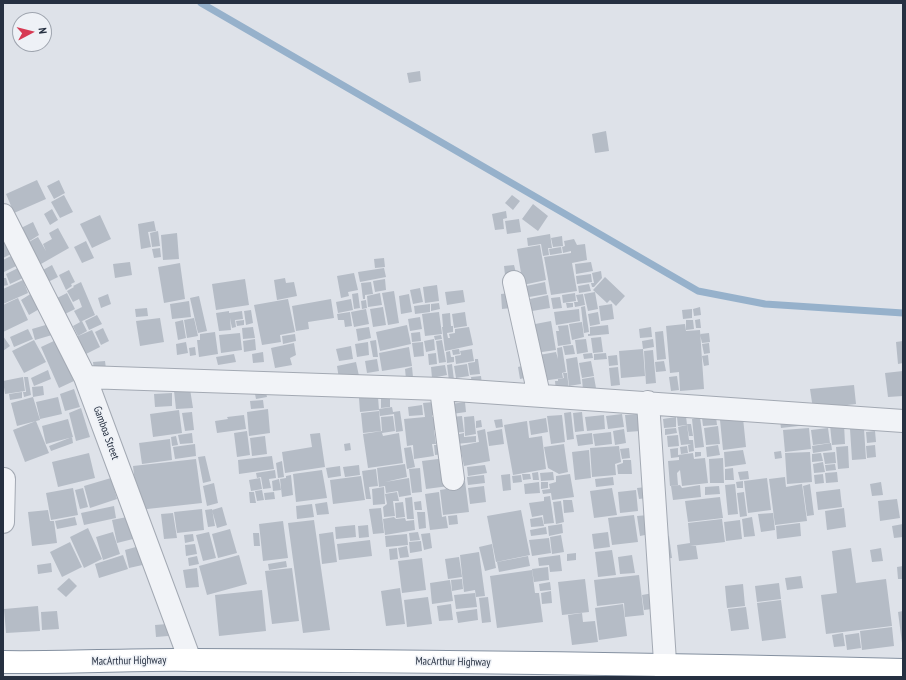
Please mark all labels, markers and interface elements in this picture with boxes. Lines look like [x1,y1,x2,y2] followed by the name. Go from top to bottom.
[12,12,52,52] north arrow
[36,27,50,34] text: N
[90,404,122,462] street label: Gamboa Street
[92,654,166,668] street label: MacArthur Highway
[416,655,490,669] street label: MacArthur Highway

